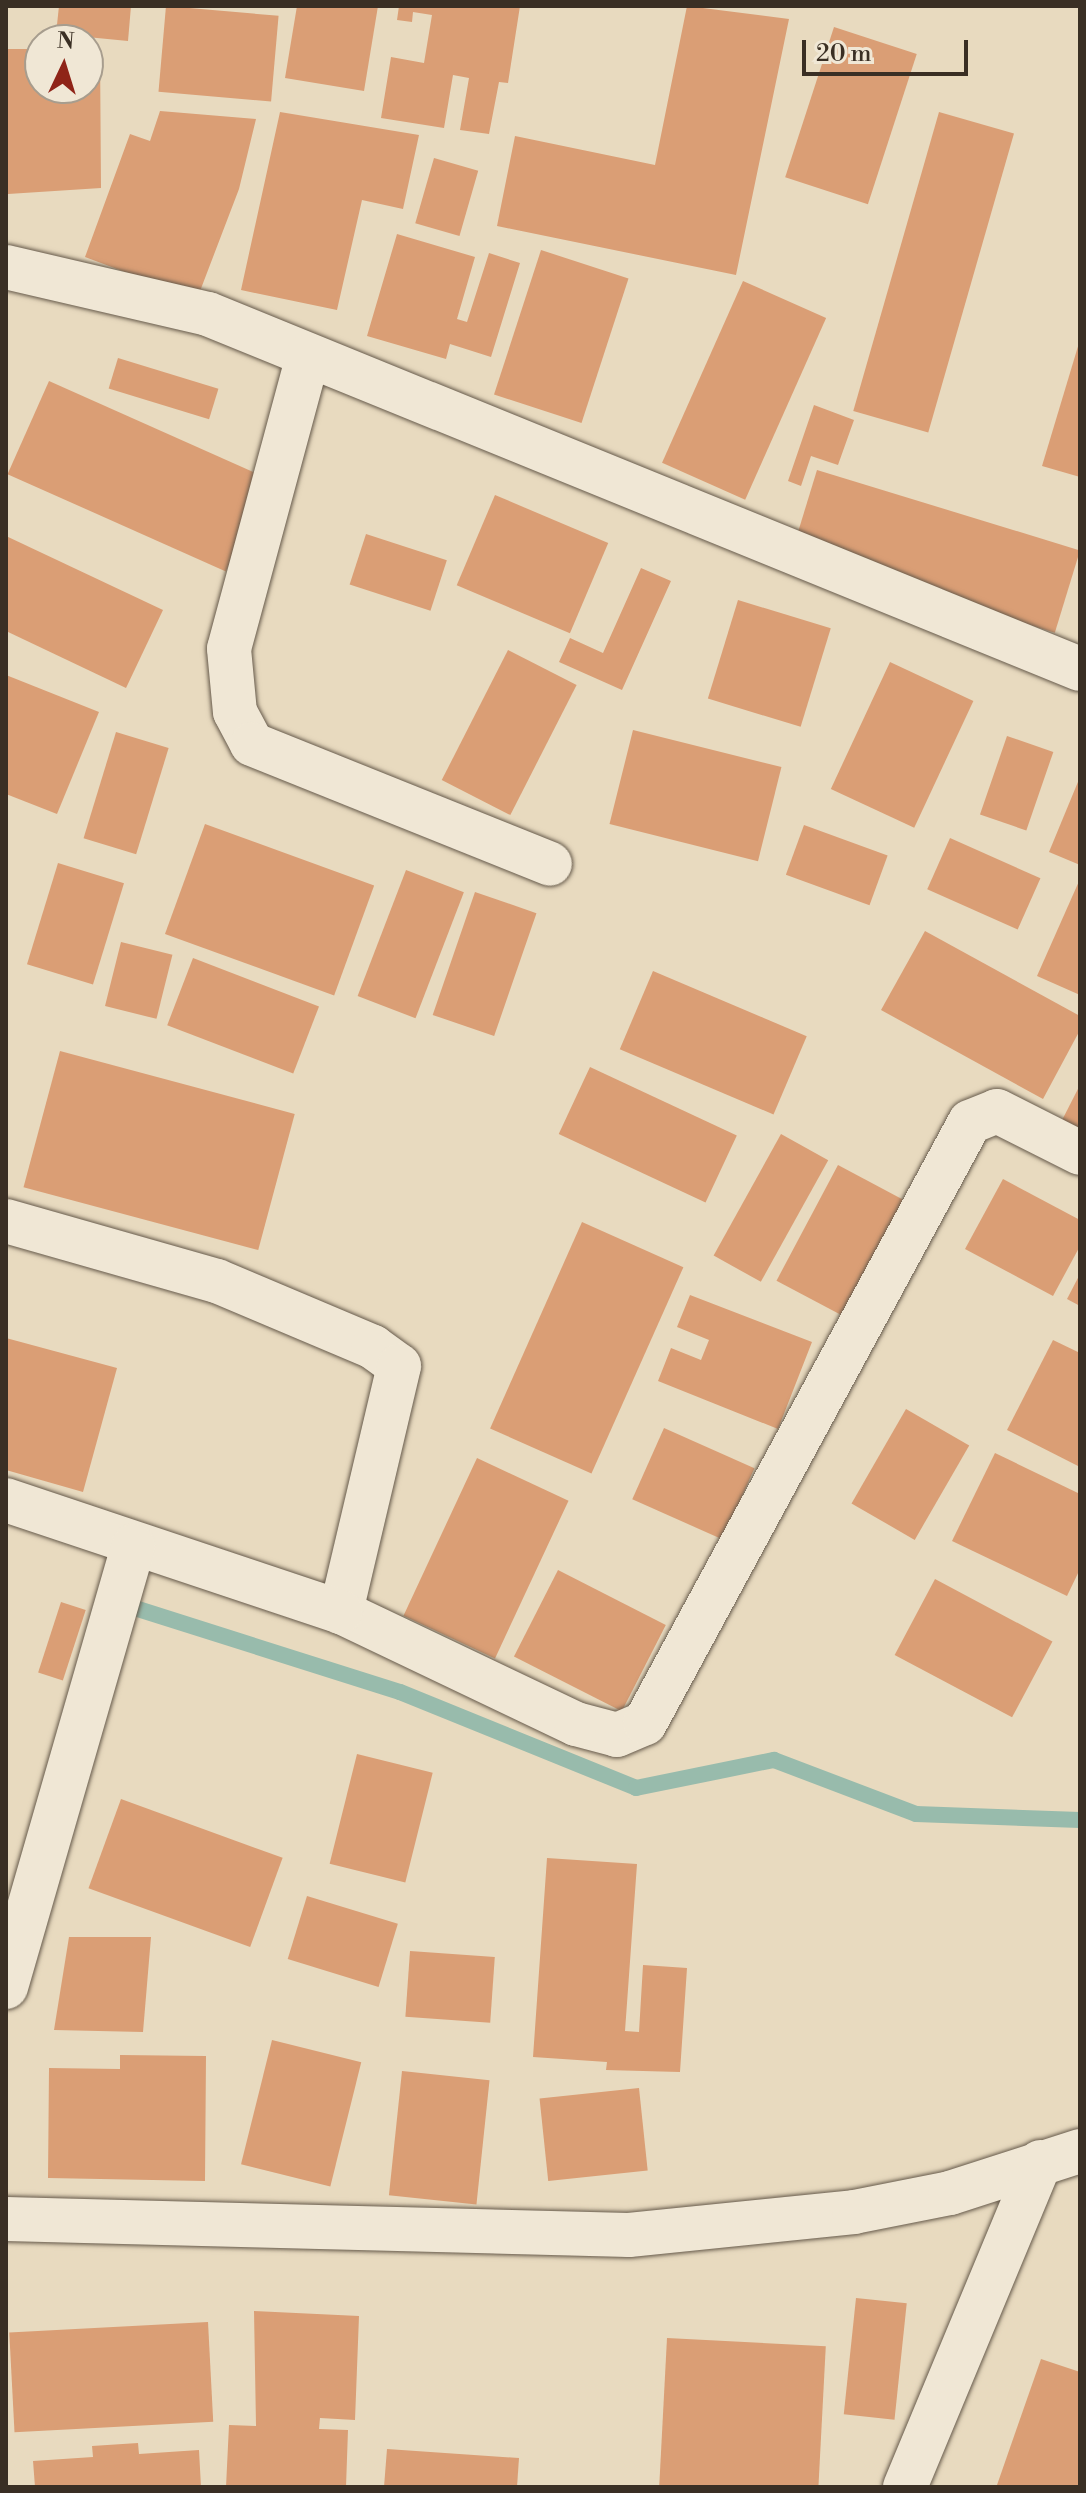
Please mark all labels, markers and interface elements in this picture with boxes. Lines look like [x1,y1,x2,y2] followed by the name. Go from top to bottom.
[24,24,104,104] north arrow
[806,24,972,74] scale bar
[56,27,75,56] text: N
[816,39,872,69] text: 20 m

